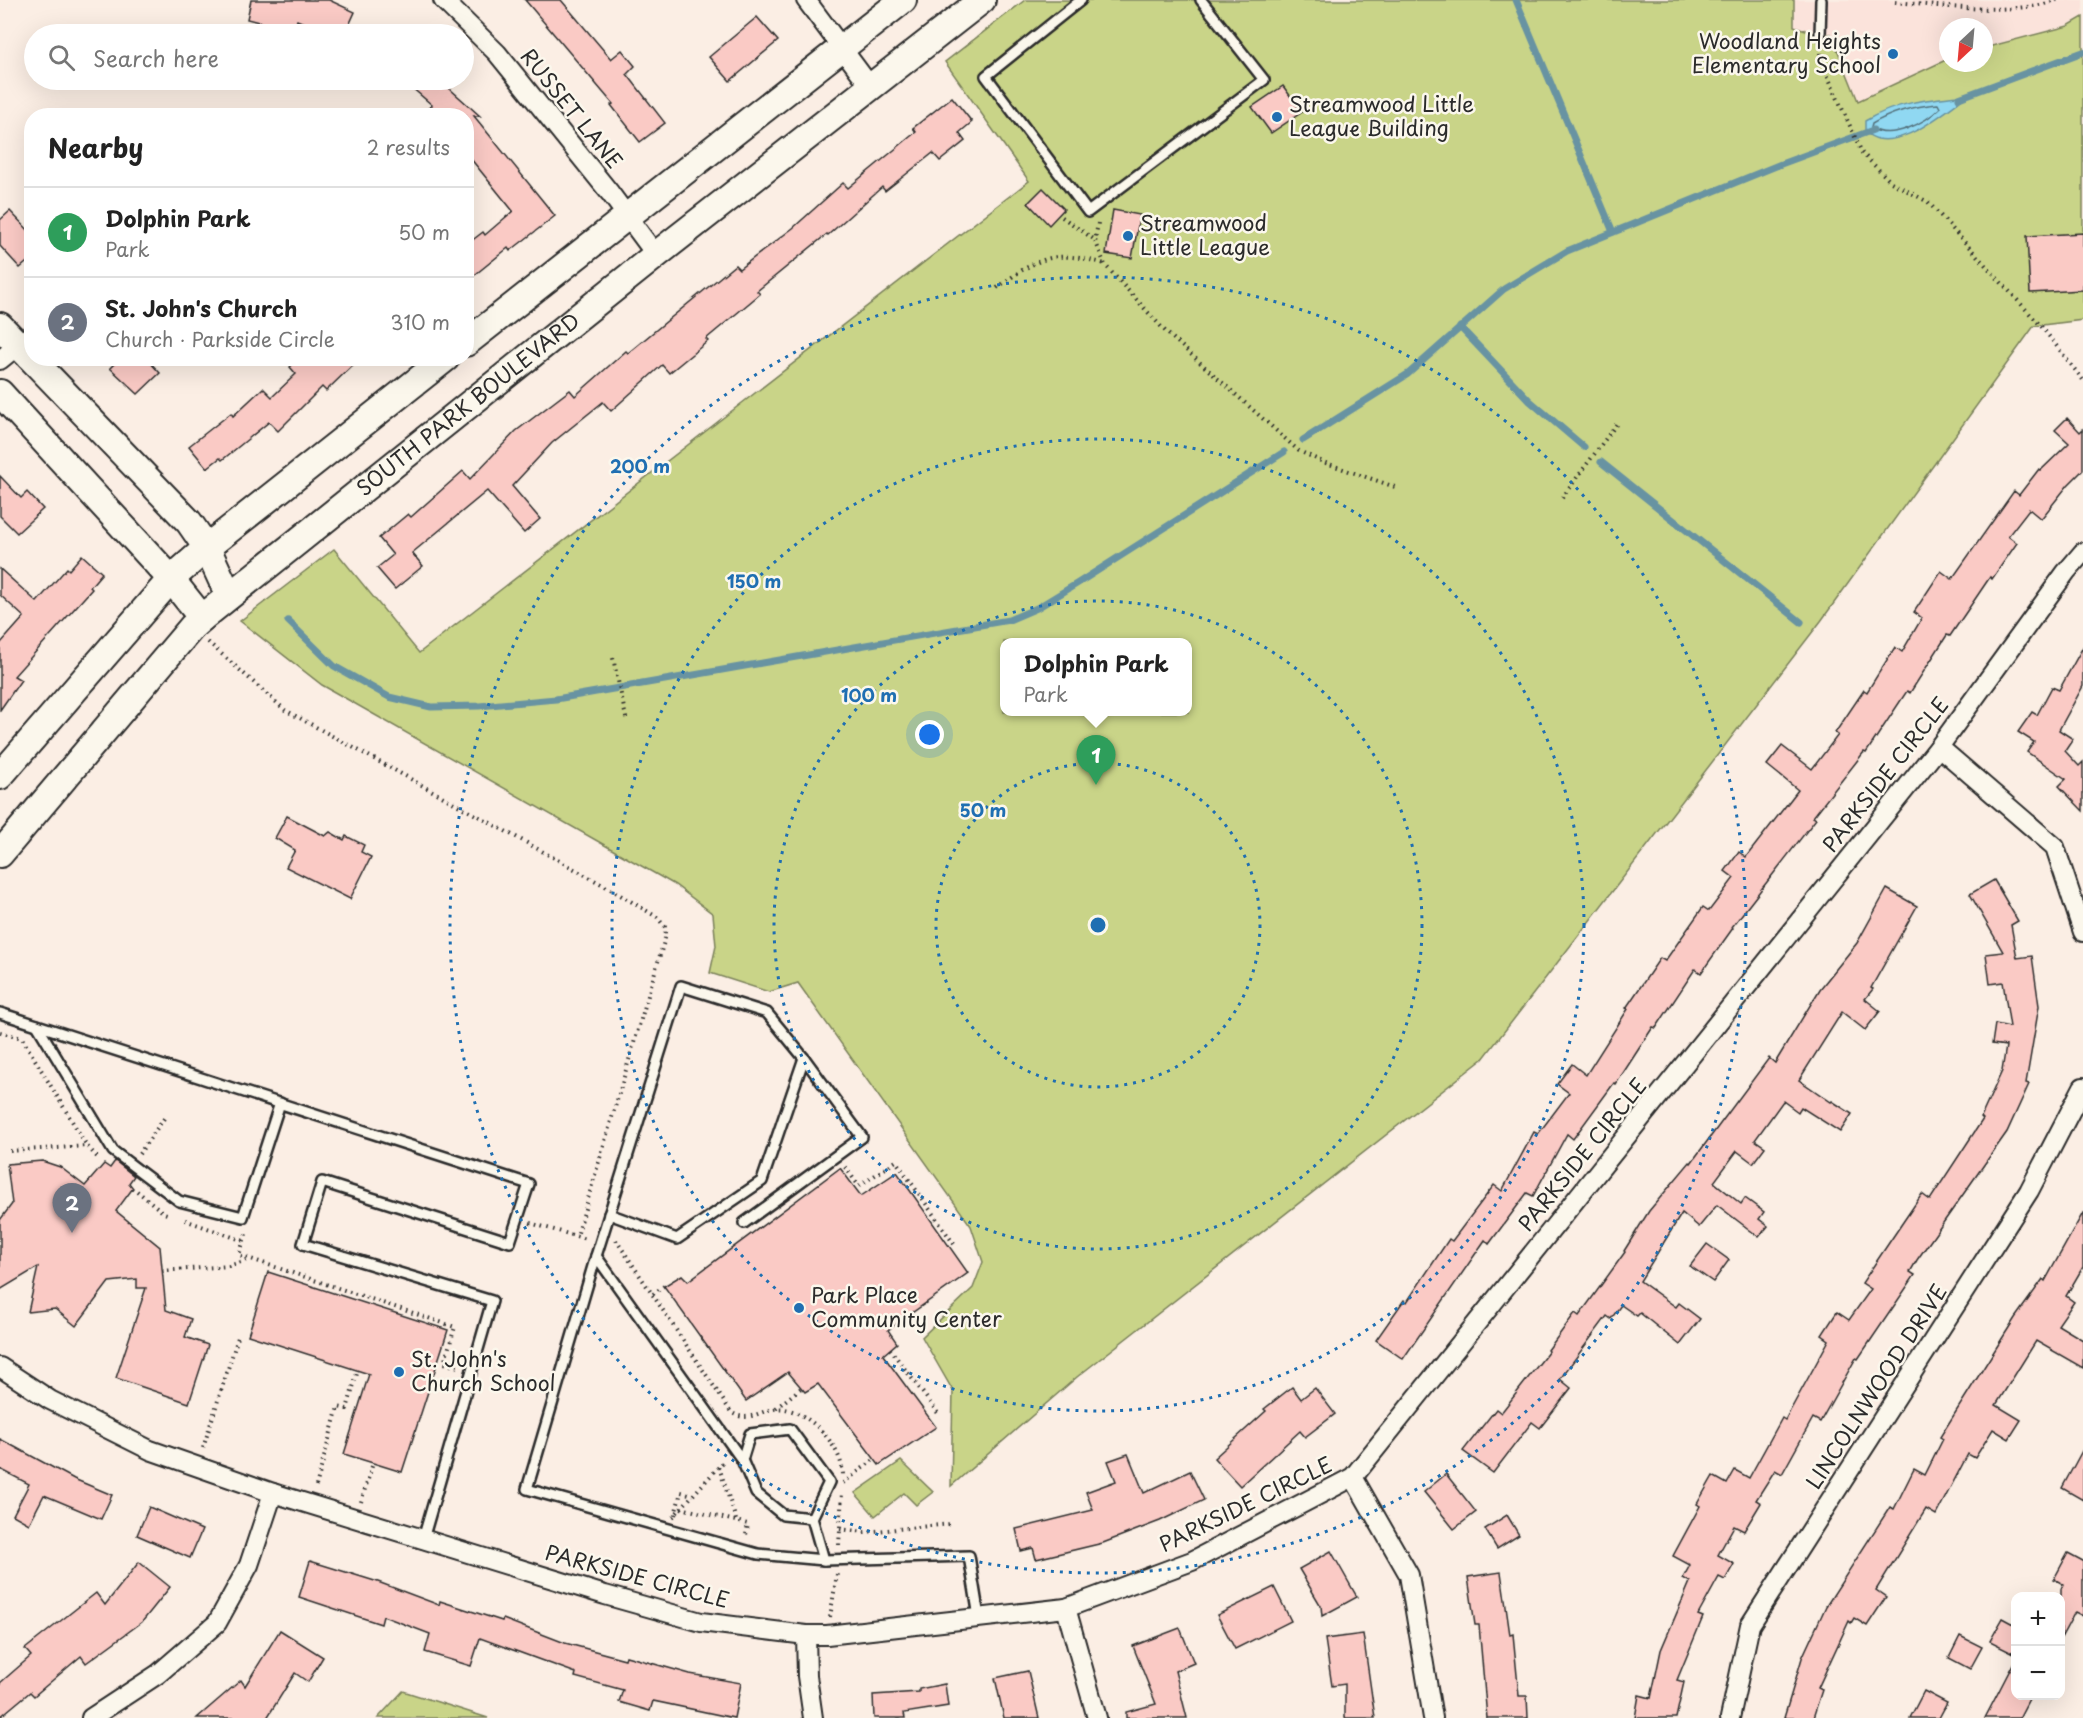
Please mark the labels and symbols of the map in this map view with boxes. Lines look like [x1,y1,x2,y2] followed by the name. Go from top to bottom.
[1939,18,1993,72] north arrow
[1692,24,1881,80] place label: Woodland Heights Elementary School
[514,41,631,175] street label: RUSSET LANE
[1886,47,1900,61] marker: Woodland Heights Elementary School
[1289,87,1474,143] place label: Streamwood Little League Building
[1270,110,1284,124] marker: Streamwood Little League Building
[1140,206,1270,262] place label: Streamwood Little League
[1121,229,1135,243] marker: Streamwood Little League
[349,304,586,503] street label: SOUTH PARK BOULEVARD
[610,452,670,479] text: 200 m
[727,567,781,594] text: 150 m
[841,681,897,708] text: 100 m
[1813,689,1955,858] street label: PARKSIDE CIRCLE
[915,720,944,749] your location
[1076,736,1116,785] pin: 1
[960,796,1006,823] text: 50 m
[1088,915,1108,935] centre of rings
[1509,1070,1654,1237] street label: PARKSIDE CIRCLE
[52,1184,92,1233] pin: 2
[1797,1277,1954,1495] street label: LINCOLNWOOD DRIVE
[811,1278,1002,1334] place label: Park Place Community Center
[792,1301,806,1315] marker: Park Place Community Center
[411,1342,556,1398] place label: St. John's Church School
[392,1365,406,1379] marker: St. John's Church School
[1153,1447,1337,1559] street label: PARKSIDE CIRCLE
[542,1535,733,1615] street label: PARKSIDE CIRCLE

